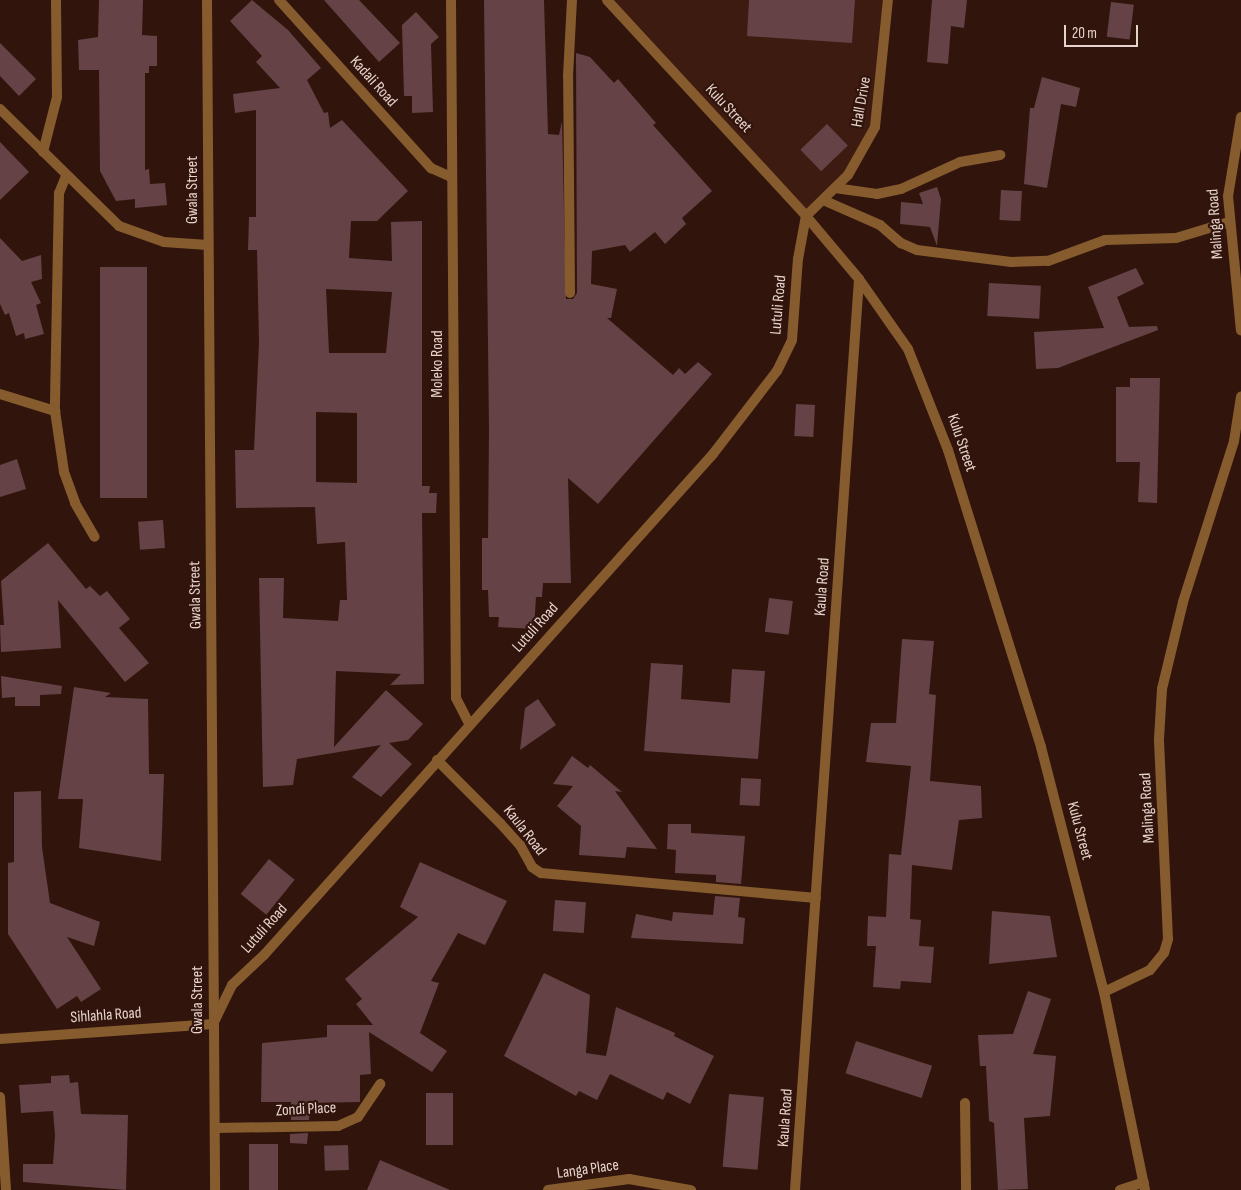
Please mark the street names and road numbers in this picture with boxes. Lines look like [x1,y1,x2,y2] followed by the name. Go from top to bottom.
[345,53,401,111] street label: Kadali Road
[848,75,876,129] street label: Hall Drive
[701,81,755,137] street label: Kulu Street
[183,156,203,224] street label: Gwala Street
[1204,188,1228,260] street label: Malinga Road
[767,274,791,336] street label: Lutuli Road
[428,330,448,398] street label: Moleko Road
[942,412,980,474] street label: Kulu Street
[811,557,835,617] street label: Kaula Road
[186,561,206,629] street label: Gwala Street
[509,599,563,657] street label: Lutuli Road
[1137,772,1159,844] street label: Malinga Road
[1062,800,1096,862] street label: Kulu Street
[498,802,550,860] street label: Kaula Road
[238,900,292,958] street label: Lutuli Road
[188,966,208,1034] street label: Gwala Street
[70,1004,142,1028] street label: Sihlahla Road
[774,1088,798,1148] street label: Kaula Road
[275,1099,337,1121] street label: Zondi Place
[556,1156,620,1184] street label: Langa Place

